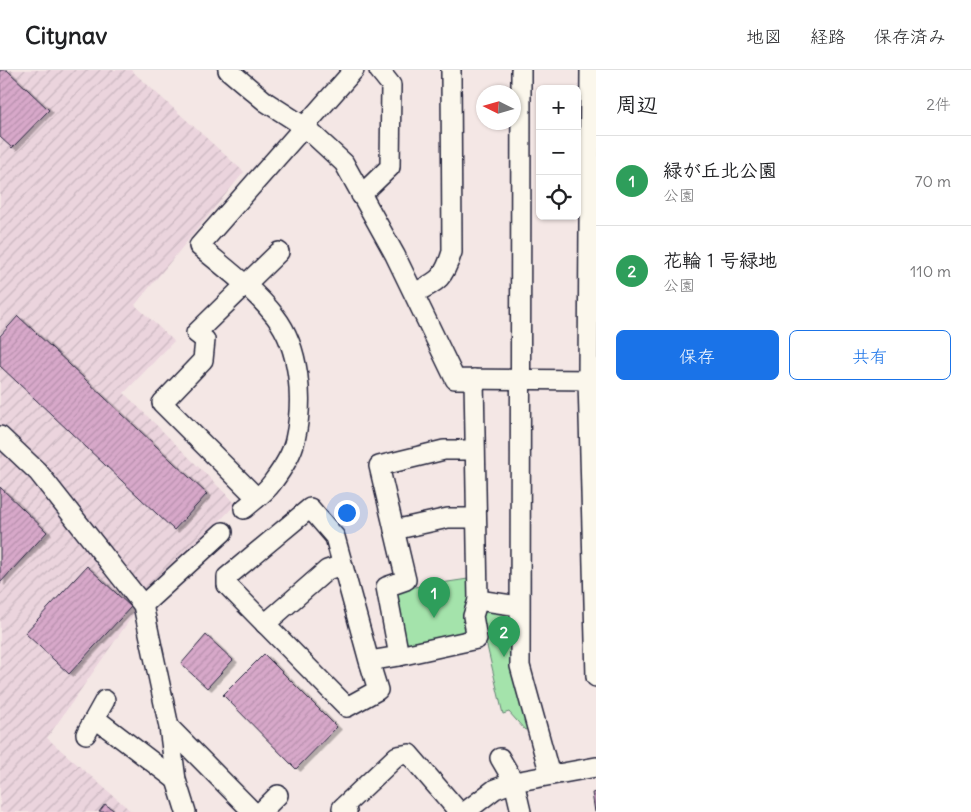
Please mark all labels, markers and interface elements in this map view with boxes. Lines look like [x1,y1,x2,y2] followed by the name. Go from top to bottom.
[25,20,107,50] text: Citynav
[746,25,782,48] text: 地図
[810,25,846,48] text: 経路
[874,25,946,48] text: 保存済み
[476,85,521,130] north arrow
[536,85,581,220] map controls
[536,85,581,130] button: +
[616,91,658,118] text: 周辺
[926,94,951,114] text: 2件
[536,130,581,175] button: −
[663,158,777,182] text: 緑が丘北公園
[629,171,635,191] text: 1
[915,171,951,191] text: 70 m
[536,175,581,220] button: locate
[663,185,695,205] text: 公園
[663,248,777,272] text: 花輪１号緑地
[628,261,636,281] text: 2
[910,261,951,281] text: 110 m
[663,275,695,295] text: 公園
[616,330,779,380] button: 保存
[789,330,951,380] button: 共有
[334,500,360,526] your location
[418,577,450,618] pin: 1
[488,616,520,657] pin: 2

